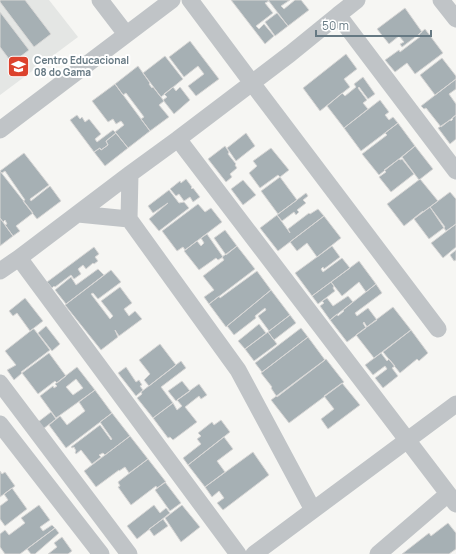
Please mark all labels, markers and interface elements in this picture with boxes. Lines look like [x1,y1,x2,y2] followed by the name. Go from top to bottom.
[316,12,431,38] scale bar
[322,17,349,34] text: 50 m
[6,53,32,79] school or university icon: Centro Educacional 08 do Gama
[34,53,129,79] place label: Centro Educacional 08 do Gama

